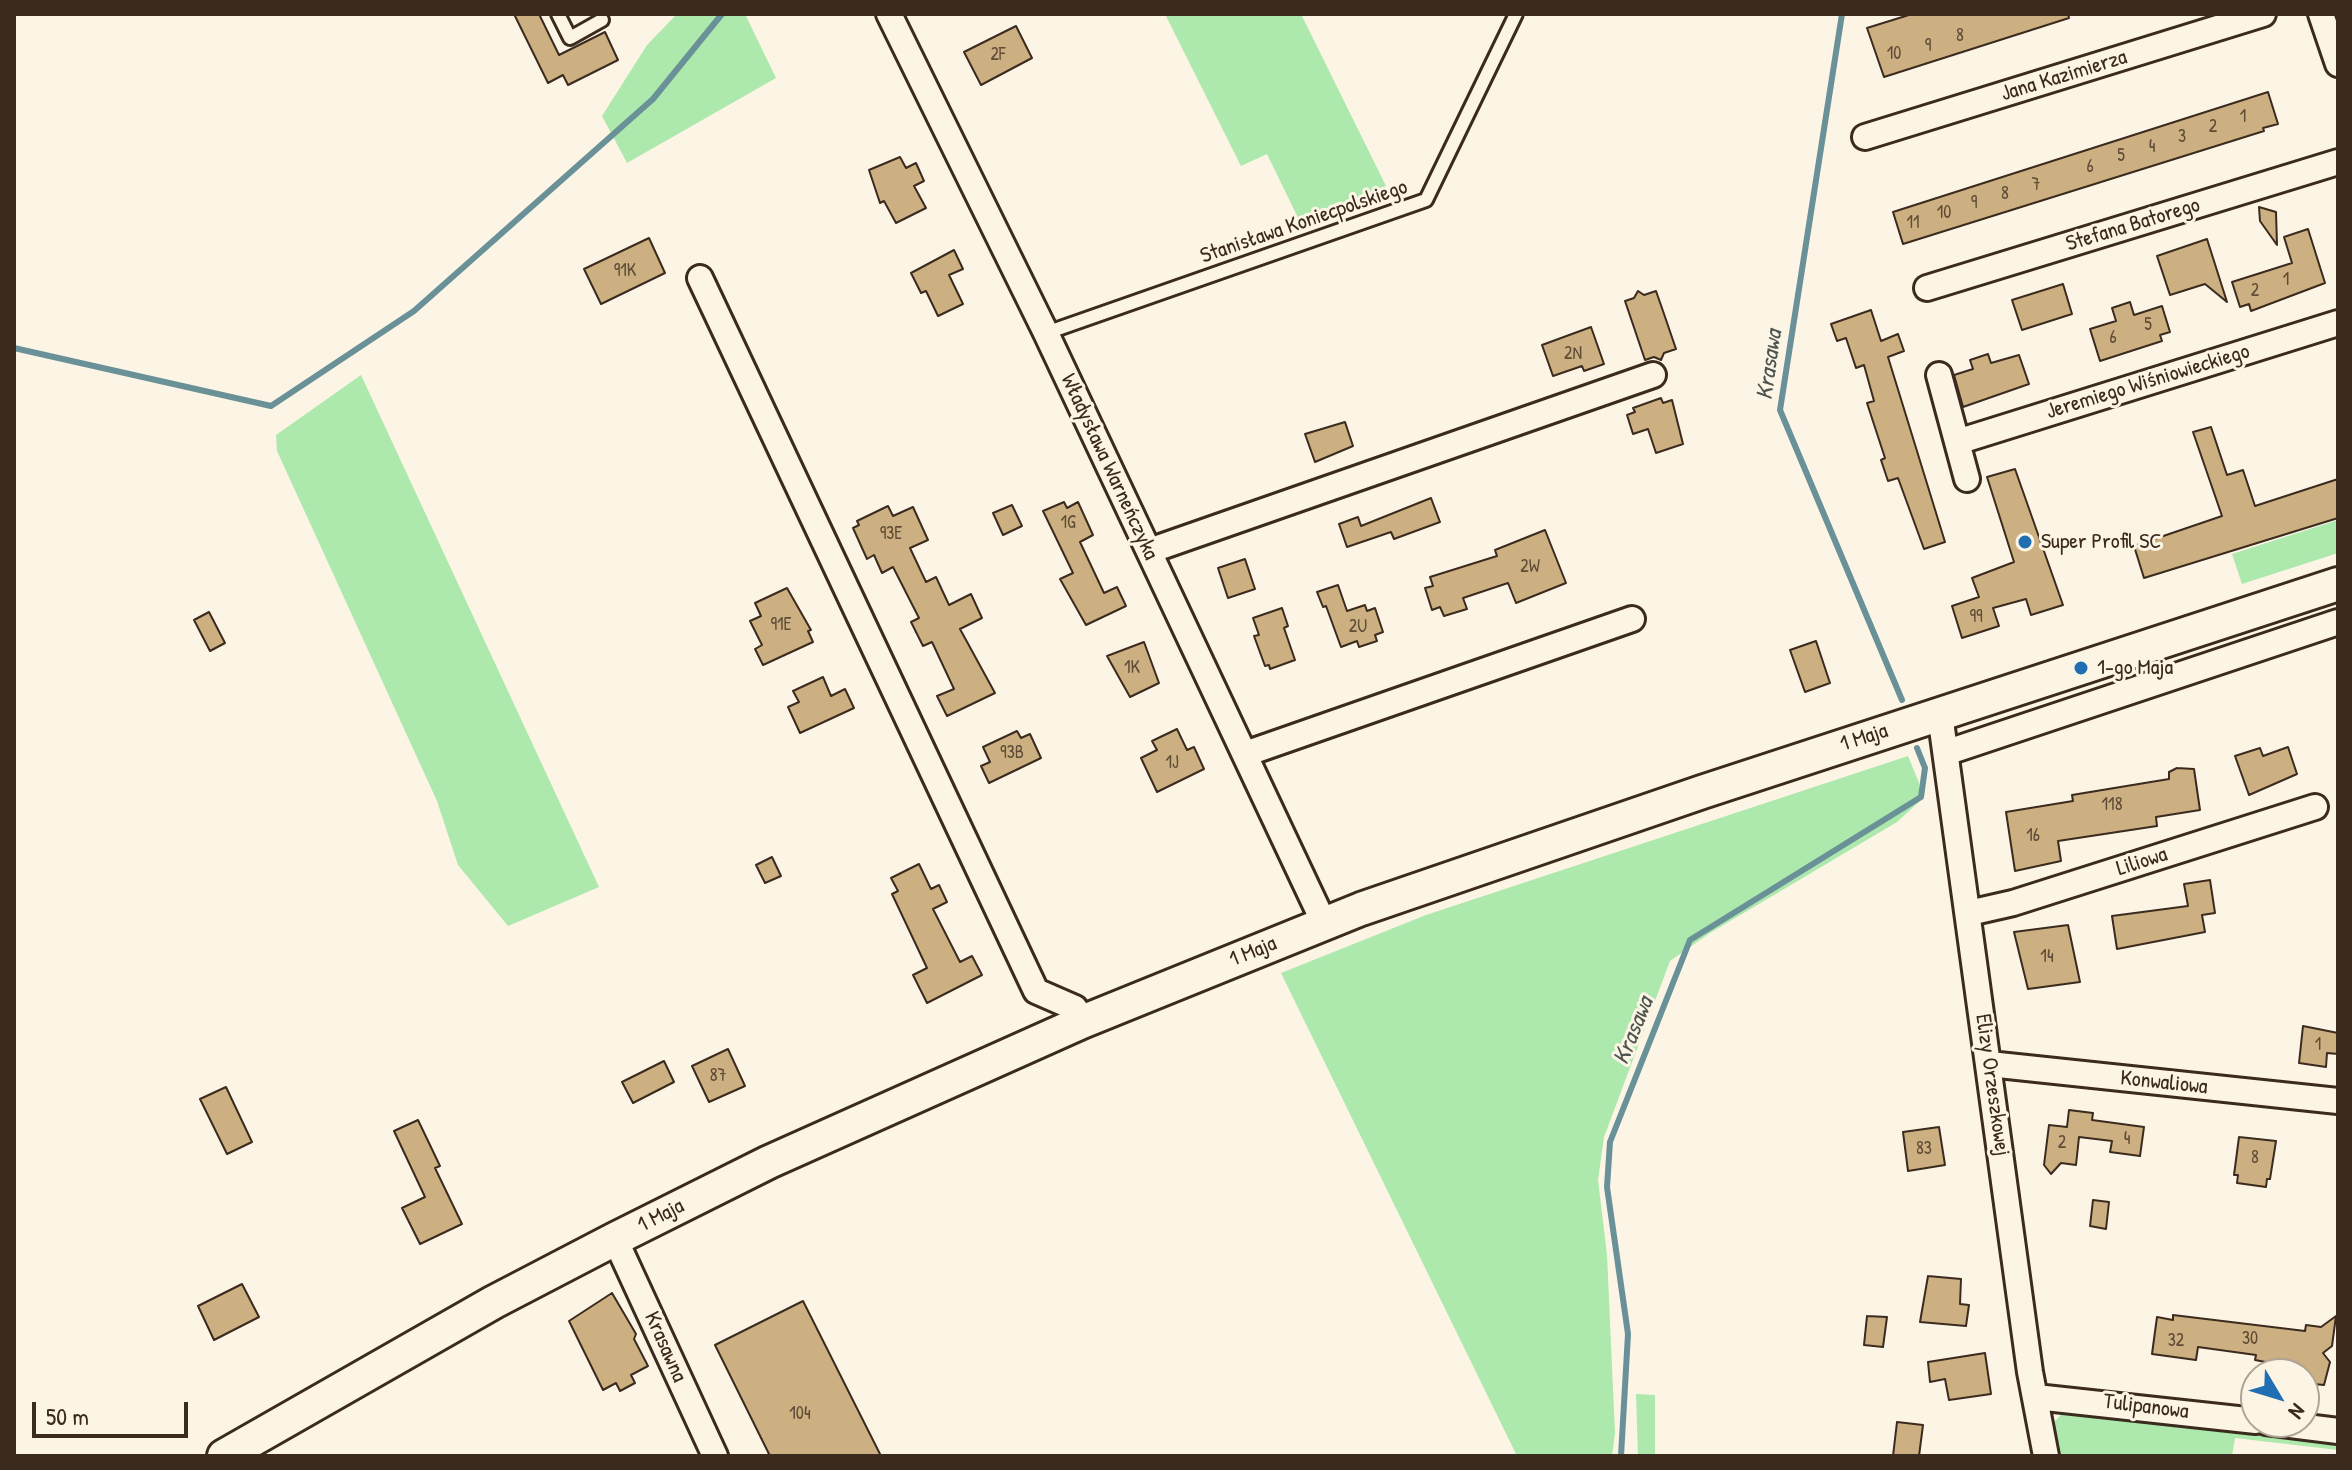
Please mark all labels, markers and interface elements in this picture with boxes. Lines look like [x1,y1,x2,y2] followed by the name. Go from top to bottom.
[1956,25,1964,47] house number: 8
[1925,35,1931,57] house number: 9
[1887,43,1901,65] house number: 10
[990,44,1006,66] house number: 2F
[1998,44,2130,108] street label: Jana Kazimierza
[2240,106,2246,128] house number: 1
[2209,116,2217,138] house number: 2
[2178,126,2186,148] house number: 3
[2149,136,2155,158] house number: 4
[2117,145,2125,167] house number: 5
[2086,156,2094,178] house number: 6
[1197,174,1411,270] street label: Stanisława Koniecpolskiego
[2032,174,2040,196] house number: 7
[2001,183,2009,205] house number: 8
[1971,192,1977,214] house number: 9
[2063,192,2203,258] street label: Stefana Batorego
[1937,202,1951,224] house number: 10
[1906,212,1920,234] house number: 11
[614,260,636,282] house number: 91K
[2283,269,2289,291] house number: 1
[2251,280,2259,302] house number: 2
[2144,314,2152,336] house number: 5
[2109,327,2117,349] house number: 6
[1751,328,1789,402] water label: Krasawa
[2043,339,2253,425] street label: Jeremiego Wiśniowieckiego
[1564,343,1582,365] house number: 2N
[1054,370,1164,564] street label: Władysława Warneńczyka
[1060,512,1076,534] house number: 1G
[880,523,902,545] house number: 93E
[2041,529,2161,555] place label: Super Profil SC
[2016,533,2034,551] marker: Super Profil SC
[1520,556,1540,578] house number: 2W
[1969,606,1983,628] house number: 99
[770,614,792,636] house number: 91E
[1349,616,1367,638] house number: 2U
[2097,655,2173,681] place label: 1-go Maja
[1124,657,1140,679] house number: 1K
[2072,659,2090,677] marker: 1-go Maja
[1837,718,1891,758] street label: 1 Maja
[1000,742,1024,764] house number: 93B
[1165,752,1179,774] house number: 1J
[2102,794,2122,816] house number: 118
[2026,825,2040,847] house number: 16
[2113,841,2171,883] street label: Liliowa
[1226,931,1280,973] street label: 1 Maja
[2040,946,2054,968] house number: 14
[1607,993,1661,1069] water label: Krasawa
[1969,1012,2015,1158] street label: Elizy Orzeszkowej
[2315,1034,2321,1056] house number: 1
[710,1065,726,1087] house number: 87
[2119,1065,2209,1101] street label: Konwaliowa
[2124,1128,2130,1150] house number: 4
[2058,1132,2066,1154] house number: 2
[1916,1138,1932,1160] house number: 83
[2251,1147,2259,1169] house number: 8
[633,1193,689,1239] street label: 1 Maja
[638,1308,692,1386] street label: Krasawna
[2242,1328,2258,1350] house number: 30
[2168,1330,2184,1352] house number: 32
[2240,1358,2320,1438] north arrow
[36,1386,192,1436] scale bar
[2102,1389,2190,1425] street label: Tulipanowa
[2282,1398,2313,1425] text: N
[46,1400,89,1432] text: 50 m
[789,1403,811,1425] house number: 104

